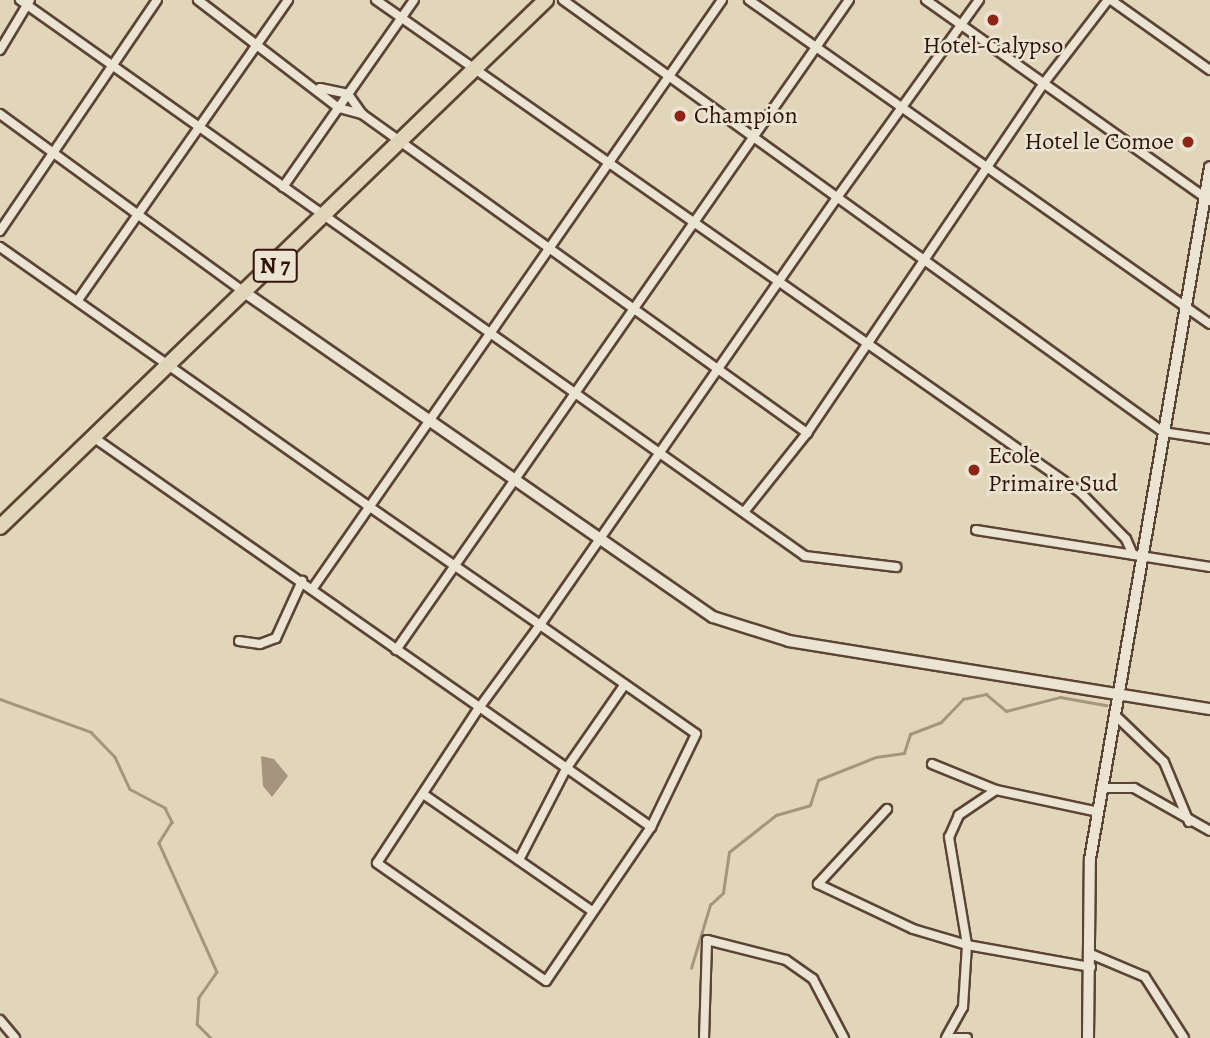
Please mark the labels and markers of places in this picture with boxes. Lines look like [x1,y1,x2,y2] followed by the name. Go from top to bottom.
[985,12,1001,28] marker: Hotel-Calypso
[923,32,1063,60] place label: Hotel-Calypso
[694,102,798,130] place label: Champion
[672,108,688,124] marker: Champion
[1025,128,1174,156] place label: Hotel le Comoe
[1180,134,1196,150] marker: Hotel le Comoe
[988,442,1118,498] place label: Ecole Primaire Sud
[966,462,982,478] marker: Ecole Primaire Sud

